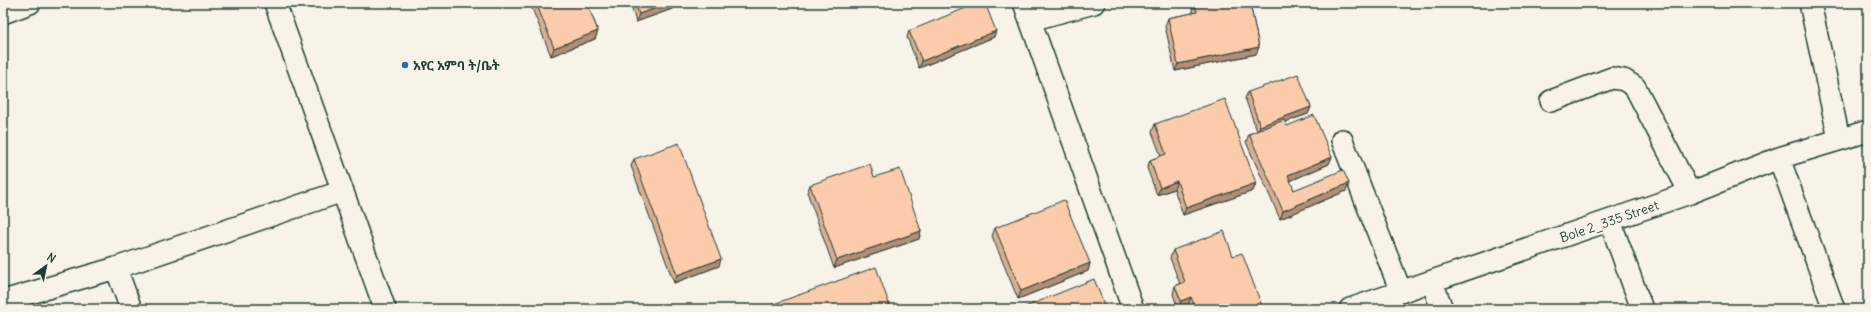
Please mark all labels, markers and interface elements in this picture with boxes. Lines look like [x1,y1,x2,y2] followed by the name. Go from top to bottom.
[413,57,500,74] place label: አየር አምባ ት/ቤት
[400,60,410,70] marker: አየር አምባ ት/ቤት
[1557,196,1661,246] street label: Bole 2_335 Street
[26,246,66,286] north arrow
[44,250,58,266] text: N

